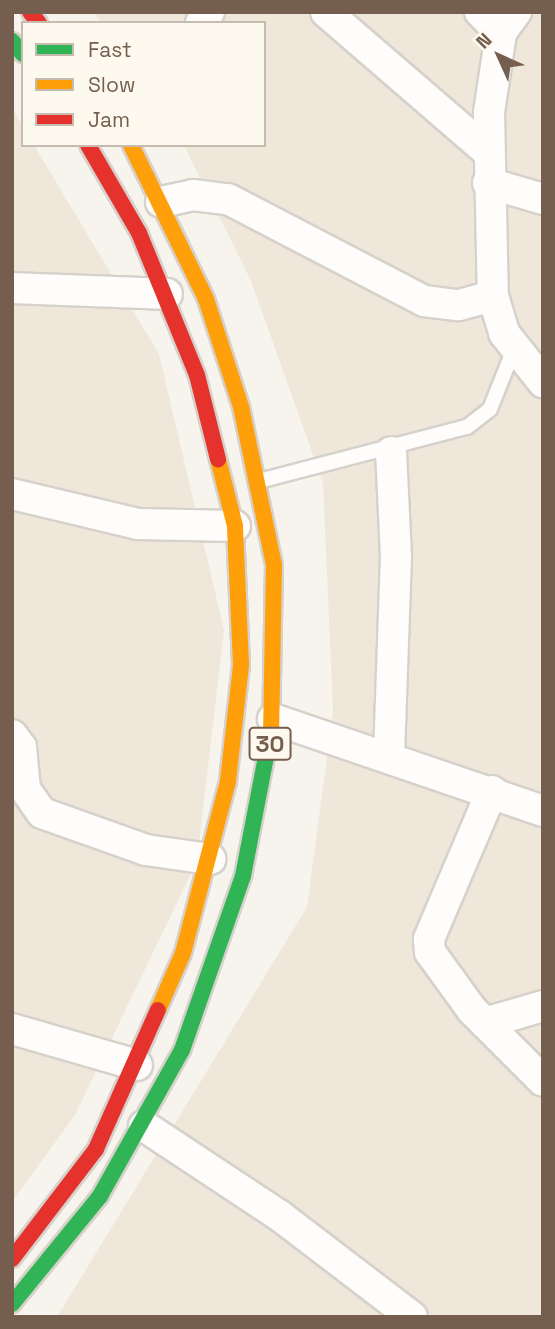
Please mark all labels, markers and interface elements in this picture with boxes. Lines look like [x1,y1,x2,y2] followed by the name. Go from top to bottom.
[21,21,266,147] legend
[464,21,534,91] north arrow
[470,27,497,54] text: N
[88,36,132,63] text: Fast
[88,71,136,98] text: Slow
[88,106,130,133] text: Jam
[247,724,293,764] road number: 30

